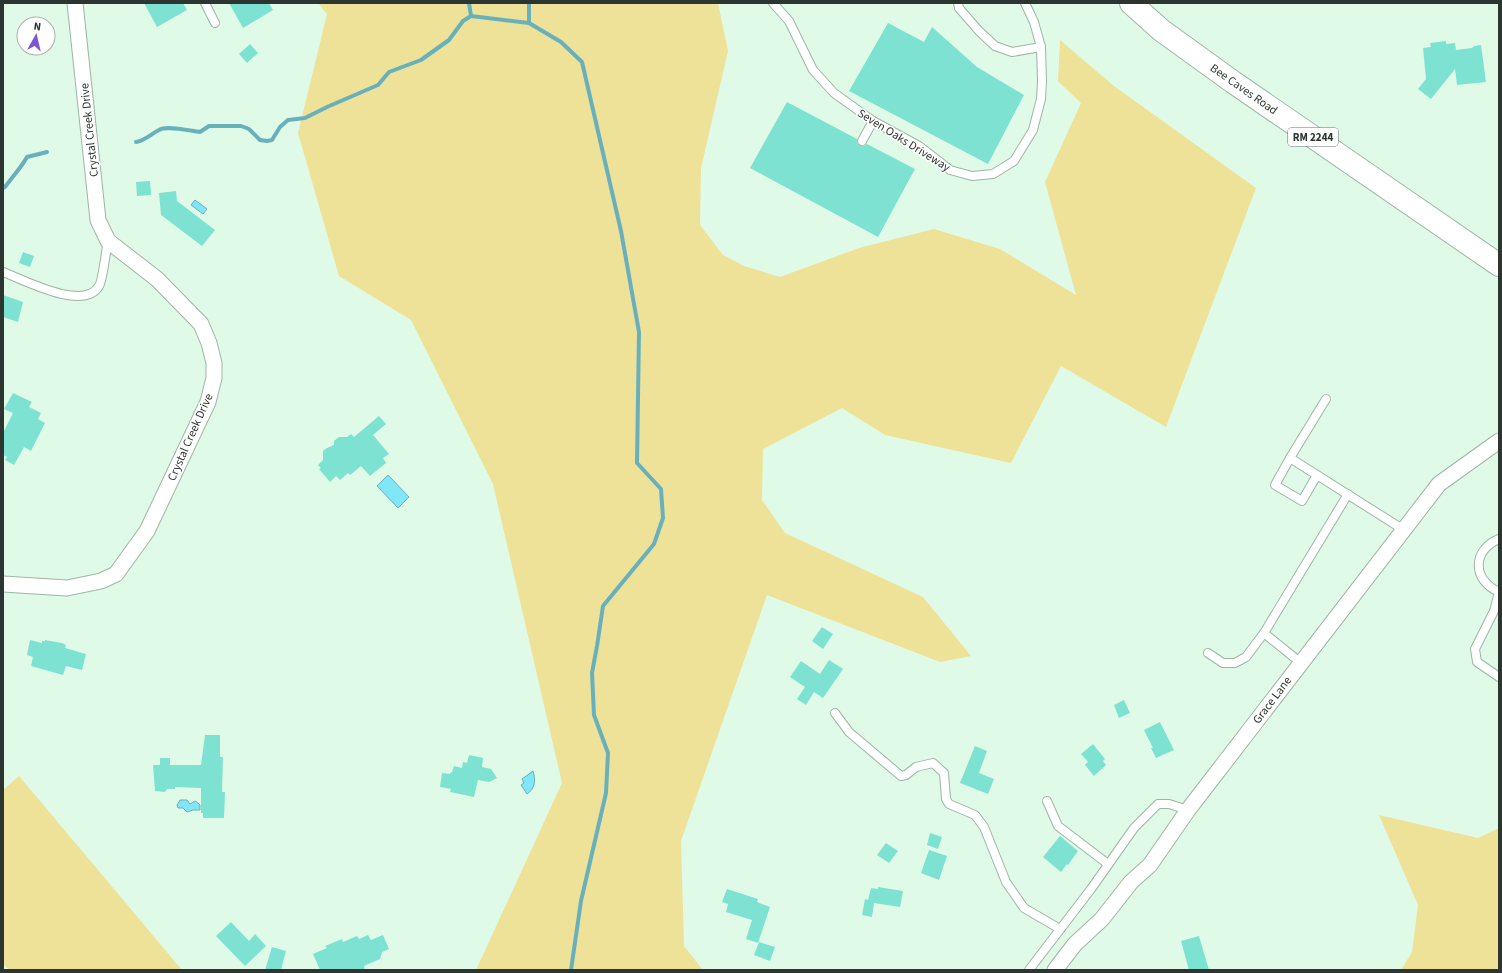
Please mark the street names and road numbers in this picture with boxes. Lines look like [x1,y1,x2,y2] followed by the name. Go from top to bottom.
[1206,60,1281,119] street label: Bee Caves Road
[76,82,103,178] street label: Crystal Creek Drive
[854,105,954,176] street label: Seven Oaks Driveway
[1288,128,1338,146] road number: RM 2244
[164,391,217,484] street label: Crystal Creek Drive
[1249,673,1296,728] street label: Grace Lane

